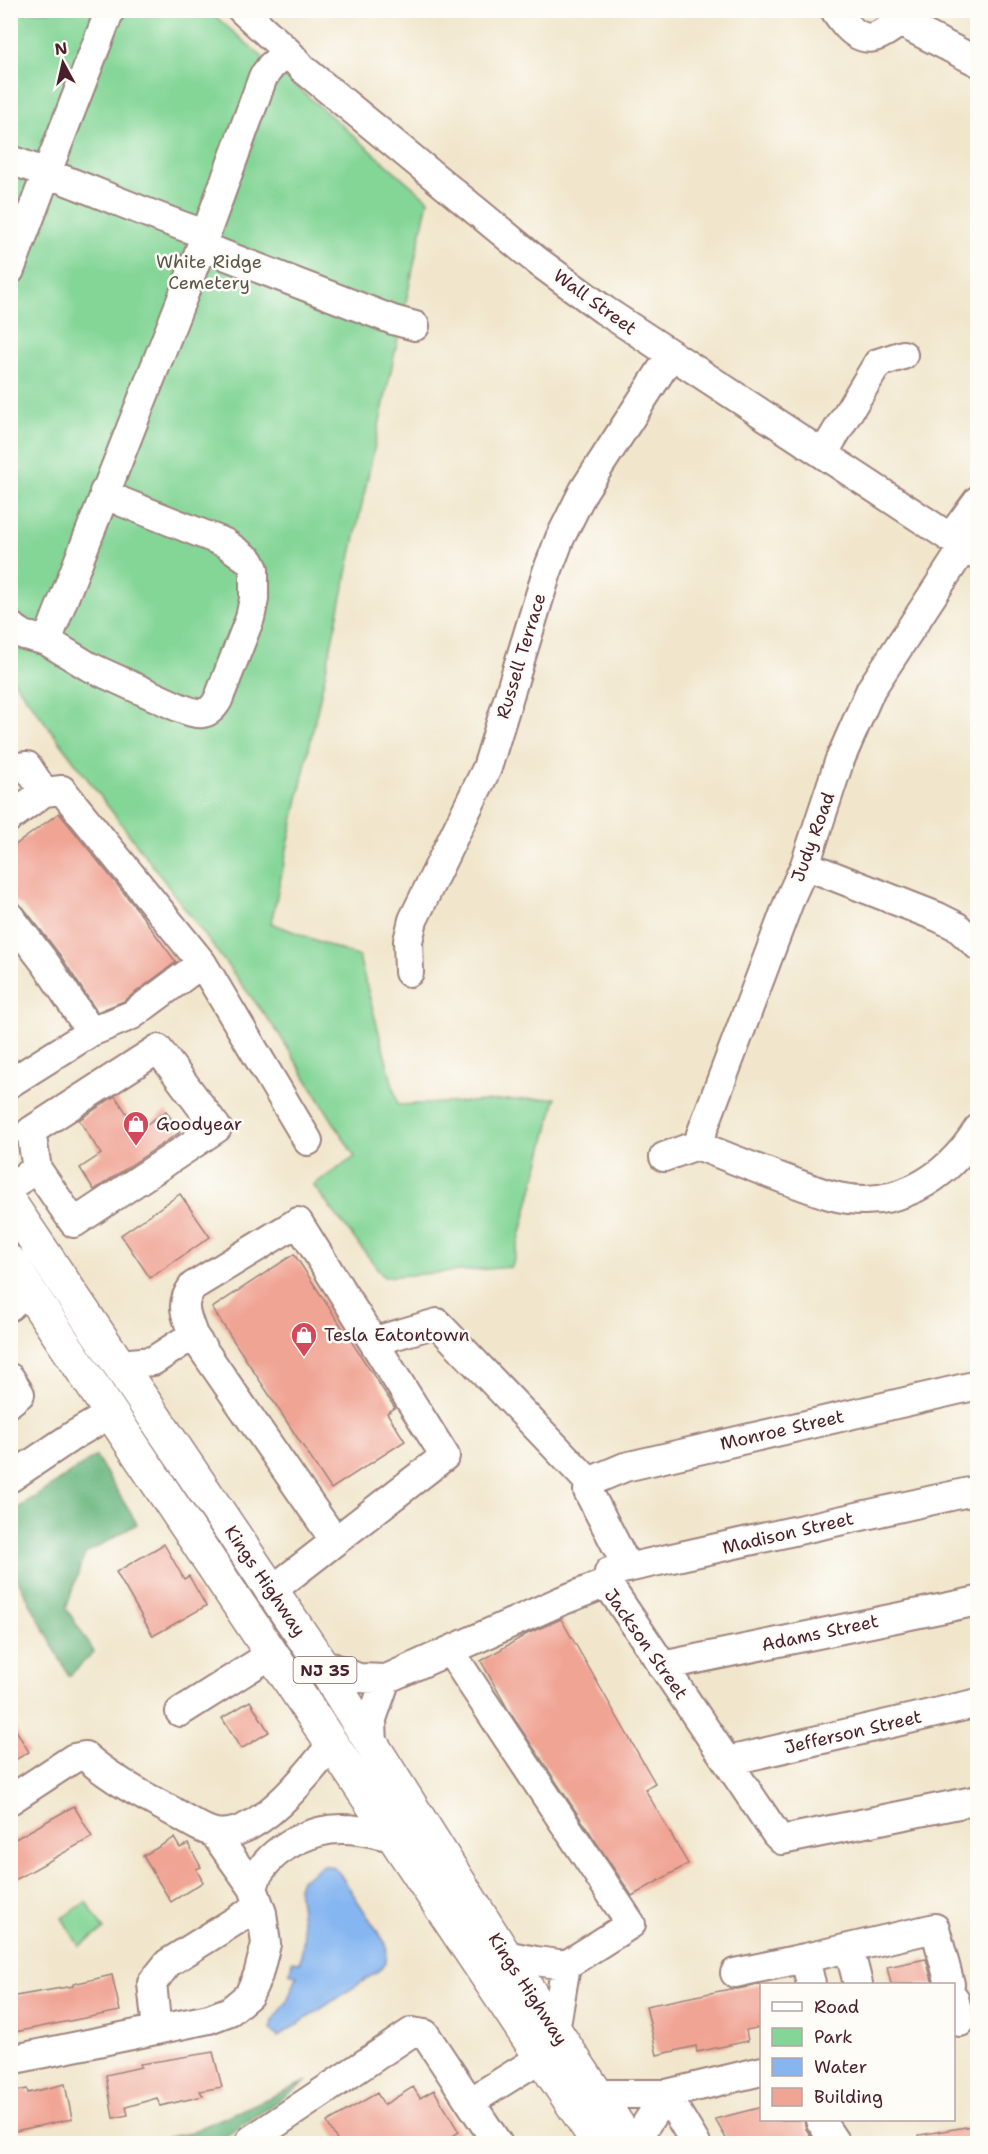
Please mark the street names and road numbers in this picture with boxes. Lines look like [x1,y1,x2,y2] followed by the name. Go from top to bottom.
[548,264,642,340] street label: Wall Street
[490,590,552,722] street label: Russell Terrace
[786,789,840,885] street label: Judy Road
[718,1404,846,1456] street label: Monroe Street
[720,1506,856,1560] street label: Madison Street
[219,1521,311,1641] street label: Kings Highway
[599,1584,693,1704] street label: Jackson Street
[759,1609,881,1657] street label: Adams Street
[294,1657,356,1683] road number: NJ 35
[782,1704,924,1759] street label: Jefferson Street
[483,1928,573,2050] street label: Kings Highway

